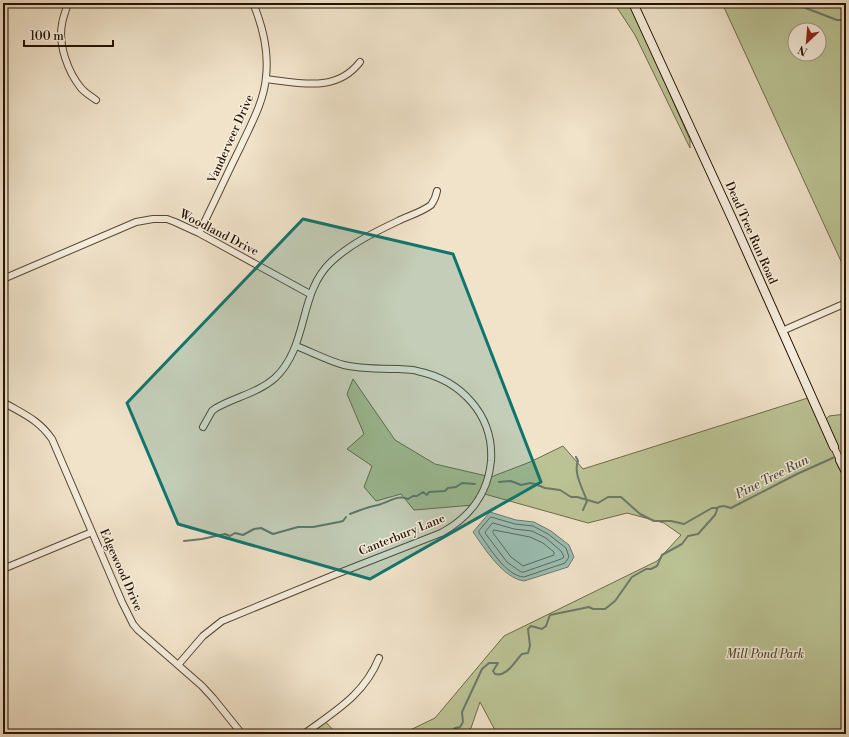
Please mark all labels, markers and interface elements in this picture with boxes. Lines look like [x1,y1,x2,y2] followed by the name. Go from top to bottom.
[24,22,113,48] scale bar
[787,22,827,62] north arrow
[30,29,64,44] text: 100 m
[796,42,810,58] text: N
[204,92,257,187] street label: Vanderveer Drive
[722,179,780,287] street label: Dead Tree Run Road
[176,206,261,259] street label: Woodland Drive
[732,451,812,503] water label: Pine Tree Run
[357,511,447,559] street label: Canterbury Lane
[96,526,146,614] street label: Edgewood Drive
[726,647,804,662] park label: Mill Pond Park

